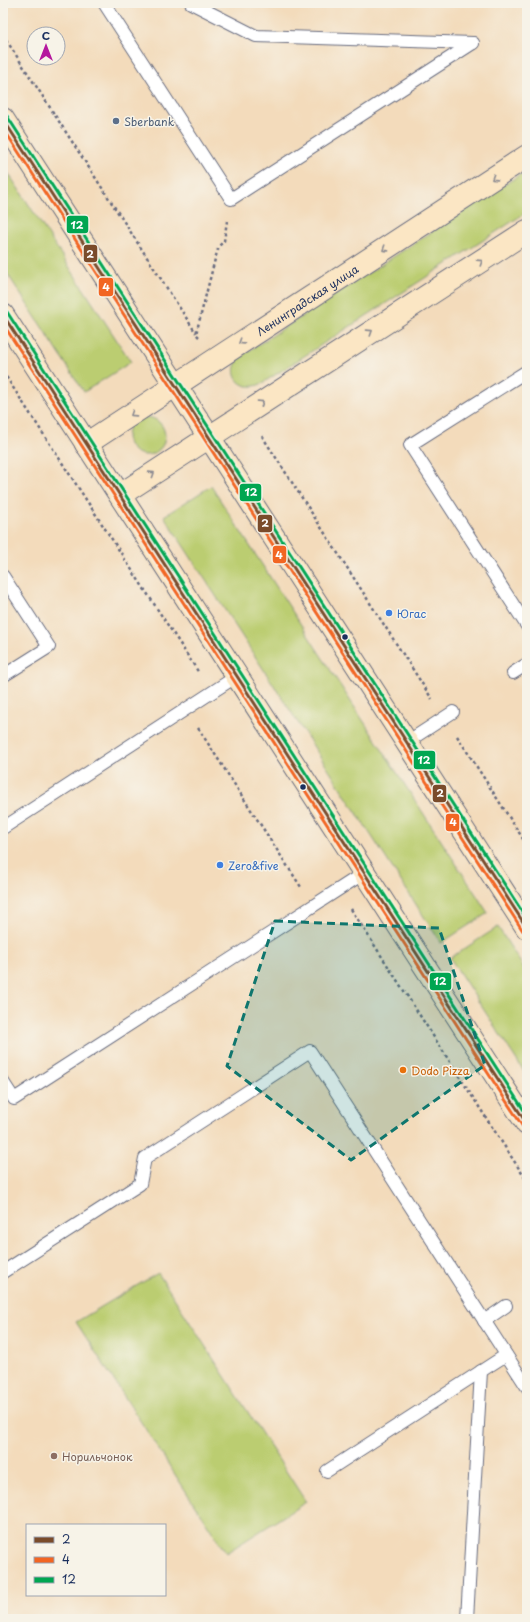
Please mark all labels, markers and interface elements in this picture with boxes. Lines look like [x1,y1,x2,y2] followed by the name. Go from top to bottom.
[26,26,66,66] north arrow
[42,27,50,44] text: С
[124,113,175,130] place label: Sberbank
[111,116,121,126] marker: Sberbank
[491,173,498,180] one-way arrow
[66,215,89,234] line badge: 12
[71,216,84,233] text: 12
[83,244,98,263] line badge: 2
[383,244,390,251] one-way arrow
[86,245,94,262] text: 2
[253,260,362,339] street label: Ленинградская улица
[475,260,482,267] one-way arrow
[98,277,114,297] line badge: 4
[102,278,110,295] text: 4
[366,330,373,337] one-way arrow
[238,338,245,345] one-way arrow
[257,400,264,408] one-way arrow
[130,409,137,416] one-way arrow
[148,471,155,478] one-way arrow
[239,483,262,502] line badge: 12
[245,483,258,500] text: 12
[257,514,273,533] line badge: 2
[261,514,269,531] text: 2
[272,545,287,564] line badge: 4
[275,546,283,563] text: 4
[397,605,427,622] place label: Югас
[384,608,394,618] marker: Югас
[340,632,350,642] unlabelled marker
[413,750,436,770] line badge: 12
[418,751,431,768] text: 12
[298,782,308,792] unlabelled marker
[432,784,447,803] line badge: 2
[436,784,444,801] text: 2
[445,813,460,832] line badge: 4
[449,813,457,830] text: 4
[228,857,279,874] place label: Zero&five
[215,860,225,870] marker: Zero&five
[429,972,452,991] line badge: 12
[434,972,447,989] text: 12
[411,1062,470,1079] place label: Dodo Pizza
[398,1065,408,1075] marker: Dodo Pizza
[62,1448,133,1465] place label: Норильчонок
[49,1451,59,1461] marker: Норильчонок
[26,1524,166,1596] legend
[62,1530,71,1548] text: 2
[62,1550,70,1568] text: 4
[62,1570,76,1588] text: 12

